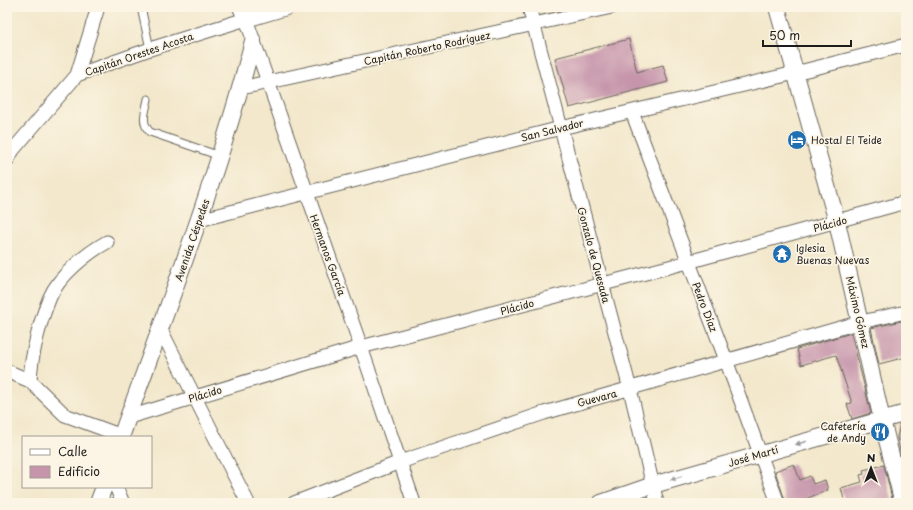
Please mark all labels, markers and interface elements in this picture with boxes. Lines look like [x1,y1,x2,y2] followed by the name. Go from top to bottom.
[763,22,851,48] scale bar
[769,26,800,44] text: 50 m
[362,27,492,68] street label: Capitán Roberto Rodríguez
[83,28,196,79] street label: Capitán Orestes Acosta
[519,114,585,145] street label: San Salvador
[786,129,808,151] hotel icon: Hostal El Teide
[811,132,882,147] place label: Hostal El Teide
[170,196,213,283] street label: Avenida Céspedes
[574,205,615,305] street label: Gonzalo de Quesada
[307,212,350,298] street label: Hermanos García
[811,212,849,235] street label: Plácido
[796,240,870,267] place label: Iglesia Buenas Nuevas
[771,243,793,265] temple icon: Iglesia Buenas Nuevas
[843,274,874,350] street label: Máximo Gómez
[689,280,722,334] street label: Pedro Díaz
[498,295,536,318] street label: Plácido
[186,381,224,406] street label: Plácido
[575,385,619,410] street label: Guevara
[820,418,867,445] place label: Cafetería de Andy
[869,421,891,443] restaurant icon: Cafetería de Andy
[22,436,152,488] legend
[795,440,807,446] one-way arrow
[726,441,780,470] street label: José Martí
[58,442,88,460] text: Calle
[851,448,891,488] north arrow
[867,449,876,466] text: N
[58,462,100,480] text: Edificio
[670,475,682,481] one-way arrow

